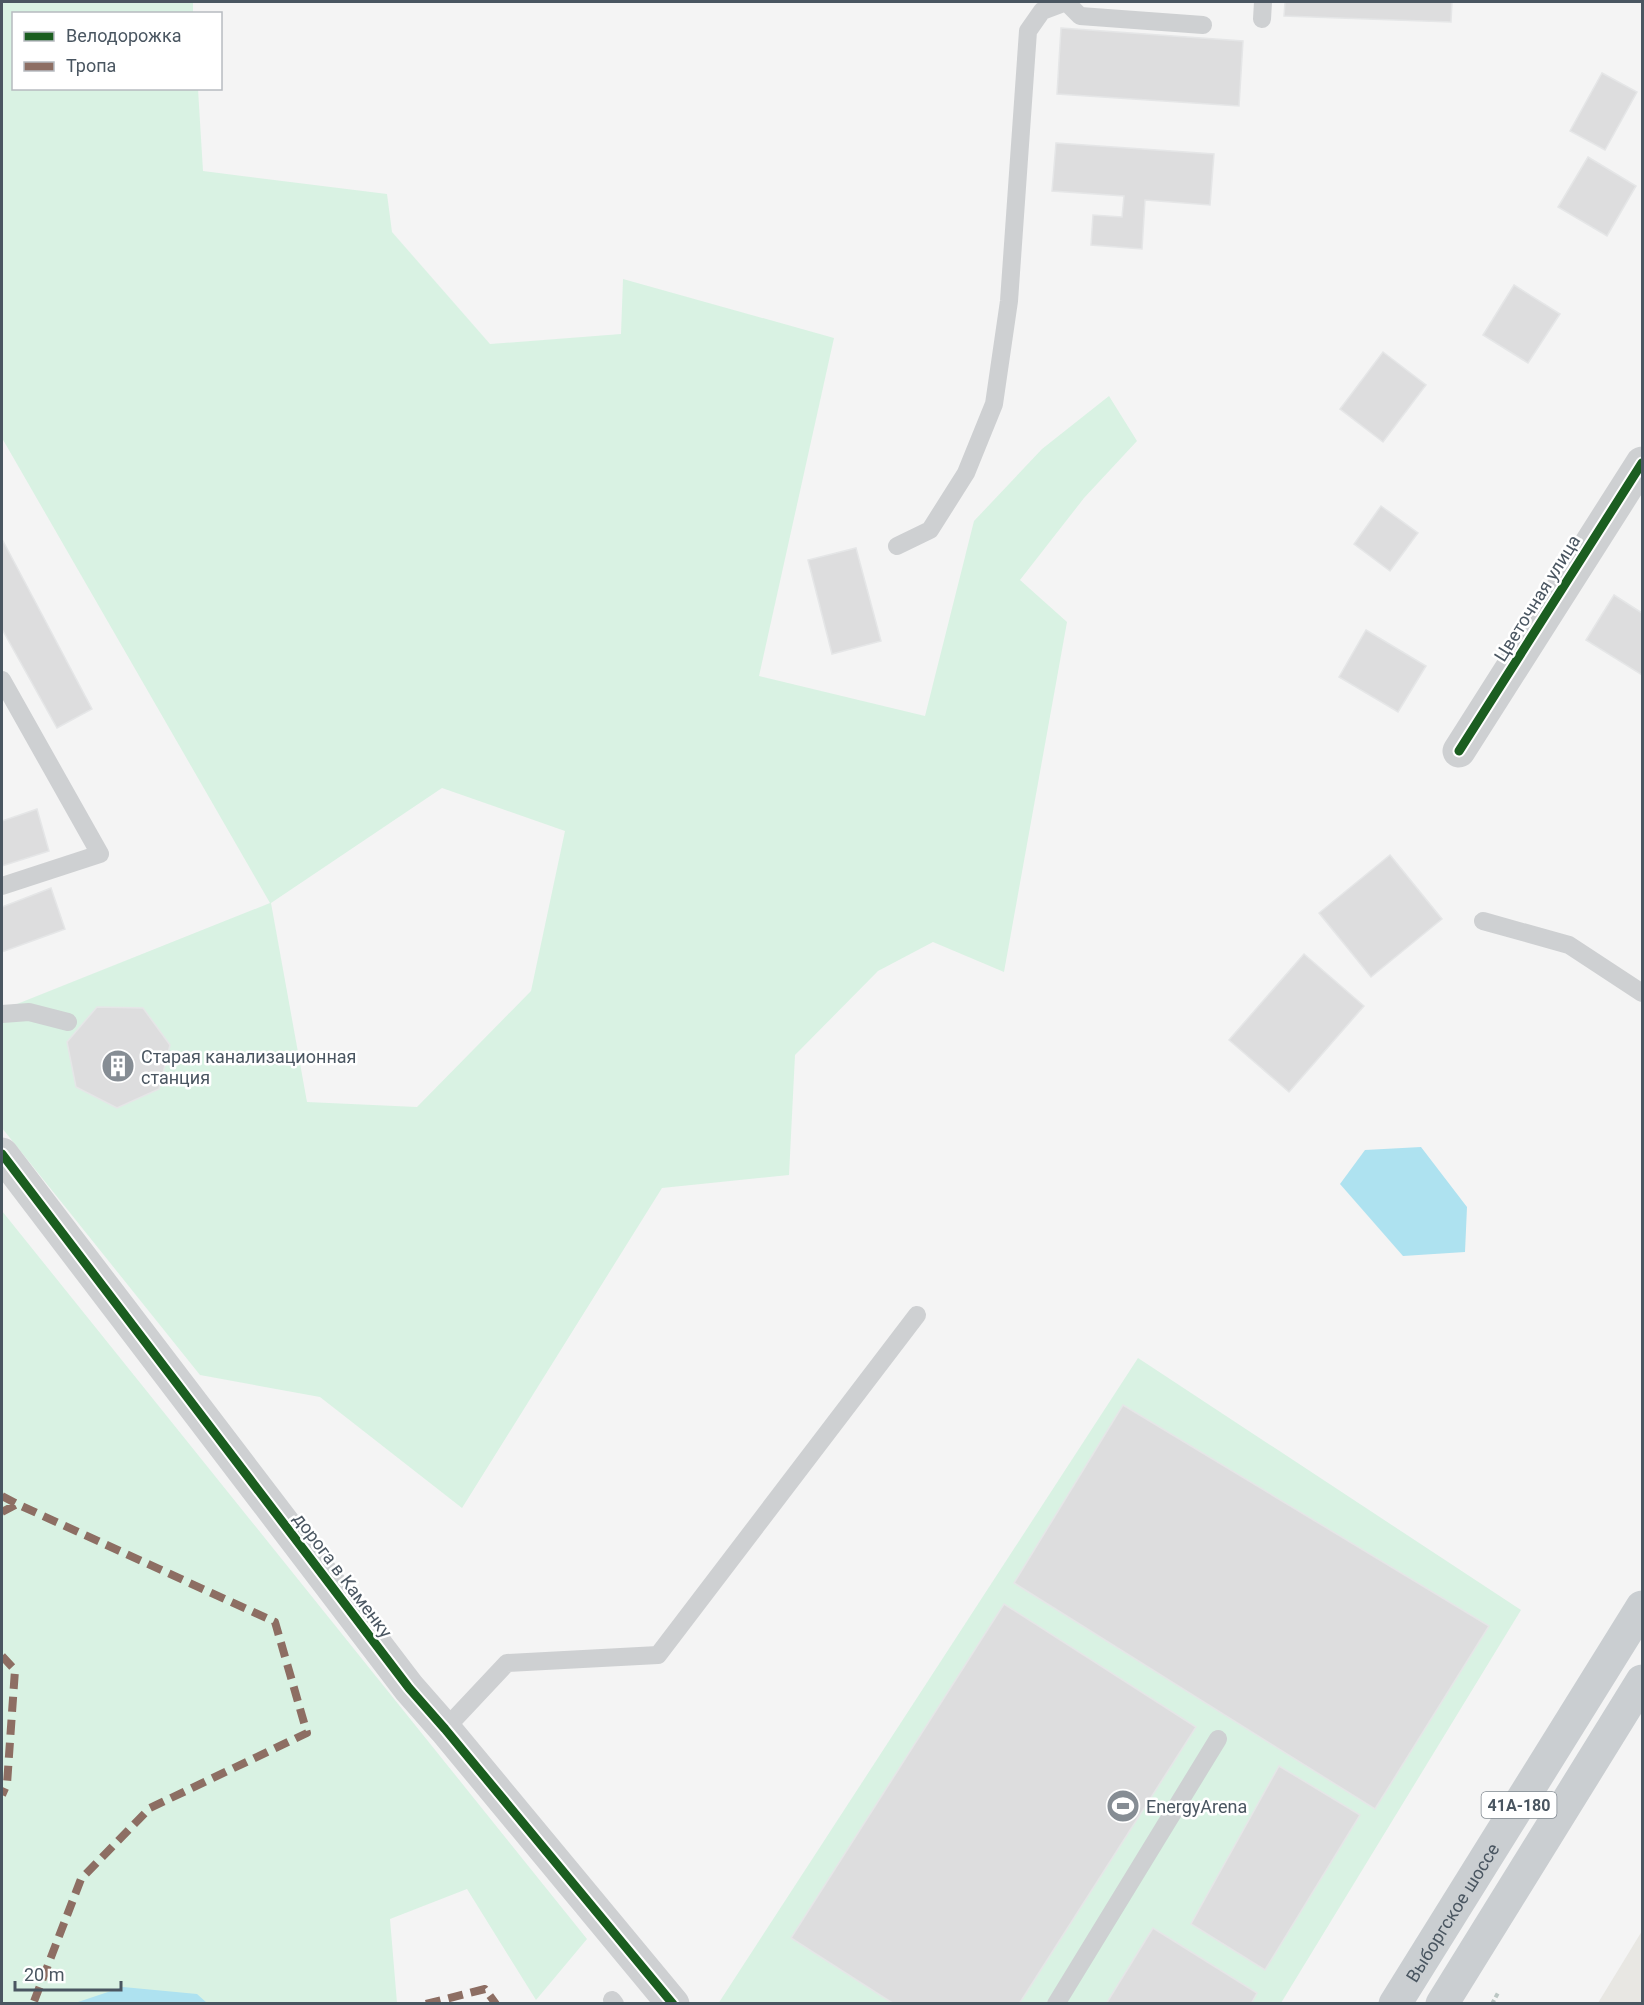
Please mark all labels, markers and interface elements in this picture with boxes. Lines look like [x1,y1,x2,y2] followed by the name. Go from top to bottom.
[12,12,222,90] legend
[66,25,181,46] text: Велодорожка
[66,55,116,76] text: Тропа
[1490,531,1584,665] street label: Цветочная улица
[141,1046,356,1088] place label: Старая канализационная станция
[100,1048,136,1084] building icon: Старая канализационная станция
[289,1508,397,1642] street label: дорога в Каменку
[1105,1788,1141,1824] sports icon: EnergyArena
[1482,1792,1556,1818] road number: 41А-180
[1146,1796,1247,1817] place label: EnergyArena
[1401,1839,1503,1986] street label: Выборгское шоссе
[15,1954,122,1992] scale bar
[24,1964,64,1985] text: 20 m

